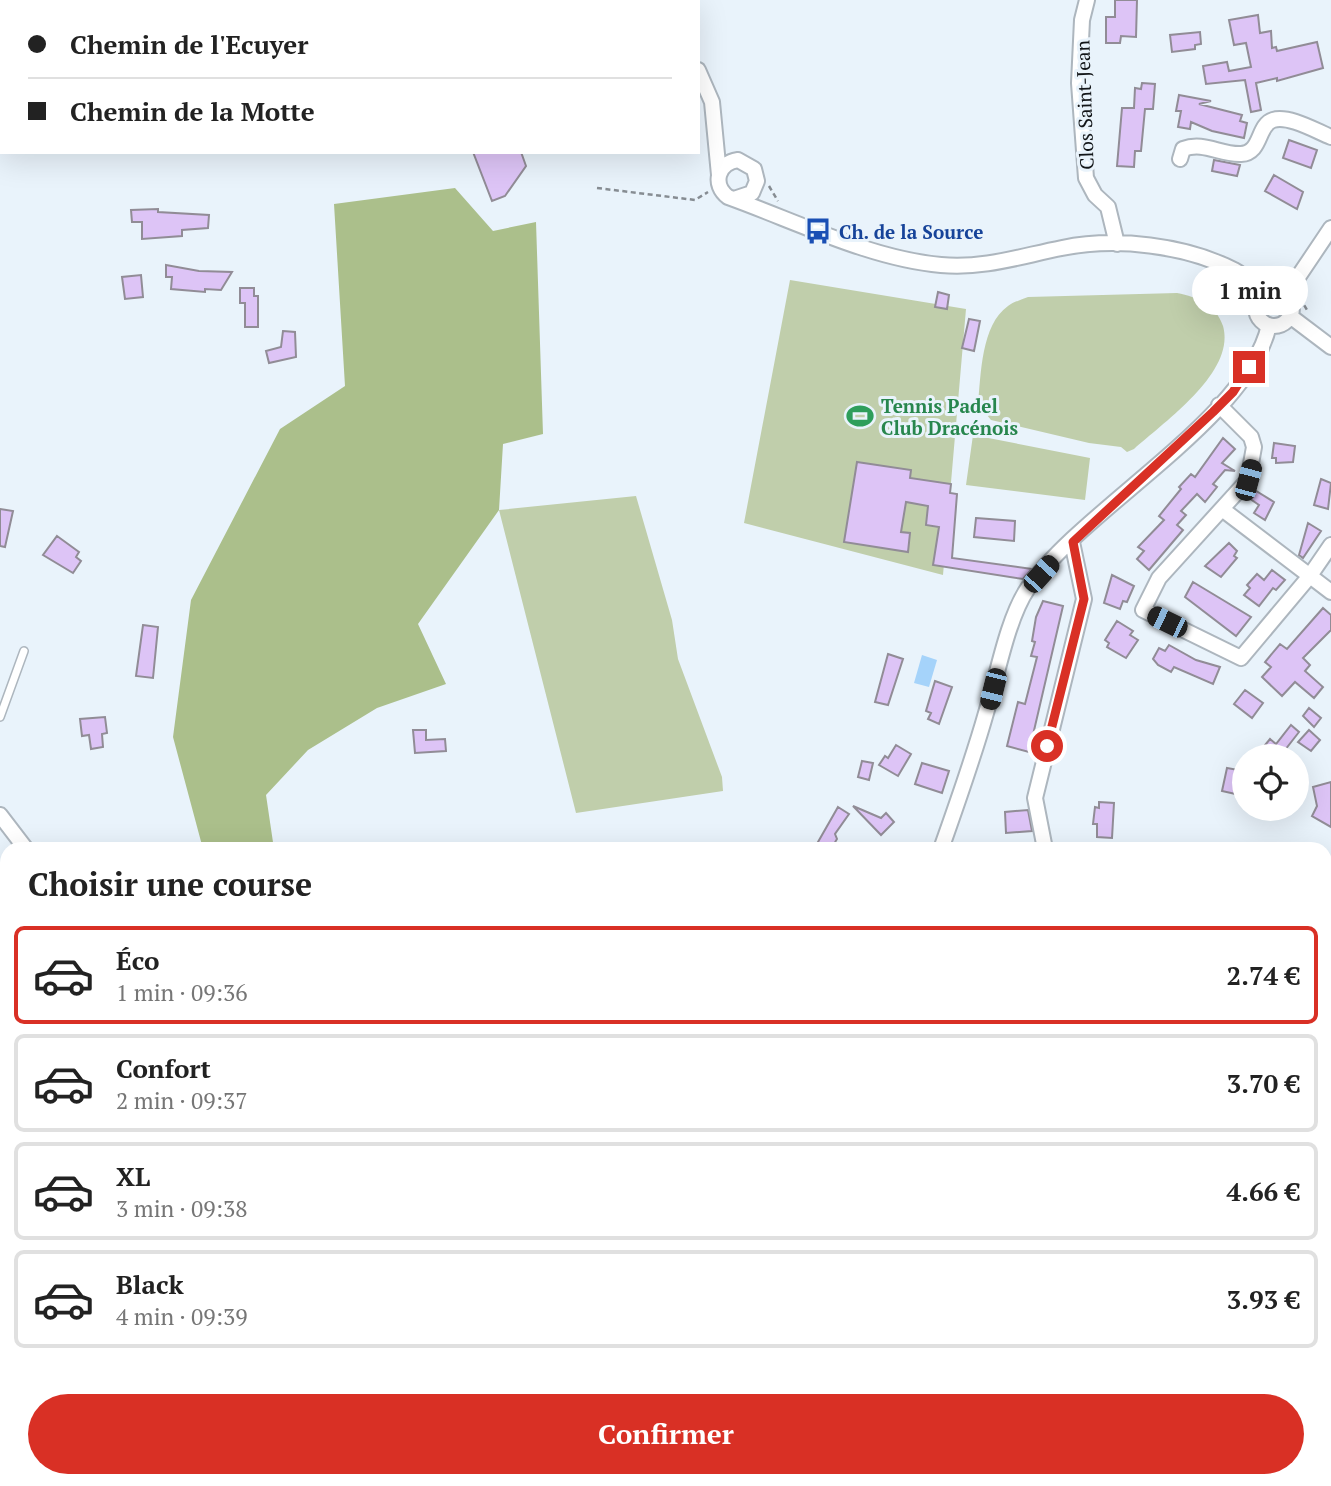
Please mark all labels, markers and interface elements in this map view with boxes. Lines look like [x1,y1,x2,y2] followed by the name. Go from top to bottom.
[70,27,308,61] text: Chemin de l'Ecuyer
[1069,40,1099,170] street label: Clos Saint-Jean
[70,94,315,128] text: Chemin de la Motte
[803,216,833,246] bus stop icon: Ch. de la Source
[839,219,983,244] place label: Ch. de la Source
[1191,266,1307,314] callout: 1 min
[1219,275,1281,306] text: 1 min
[1233,351,1265,383] route end
[881,393,1019,440] place label: Tennis Padel Club Dracénois
[845,401,875,431] sports icon: Tennis Padel Club Dracénois
[1233,457,1264,503] car
[1020,551,1063,597] car
[1144,603,1191,641] car
[978,666,1009,712] car
[1031,730,1063,762] route start
[1232,744,1309,821] map controls
[1232,744,1309,821] button: locate
[28,863,312,905] text: Choisir une course
[116,943,159,977] text: Éco
[32,944,95,1007] icon: car
[1227,958,1300,992] text: 2.74 €
[116,977,248,1008] text: 1 min · 09:36
[116,1051,211,1085] text: Confort
[32,1052,95,1115] icon: car
[1227,1066,1300,1100] text: 3.70 €
[116,1085,248,1116] text: 2 min · 09:37
[116,1159,150,1193] text: XL
[32,1160,95,1223] icon: car
[1227,1174,1300,1208] text: 4.66 €
[116,1193,248,1224] text: 3 min · 09:38
[116,1267,184,1301] text: Black
[32,1268,95,1331] icon: car
[1227,1282,1300,1316] text: 3.93 €
[116,1301,248,1332] text: 4 min · 09:39
[28,1394,1304,1474] button: Confirmer

